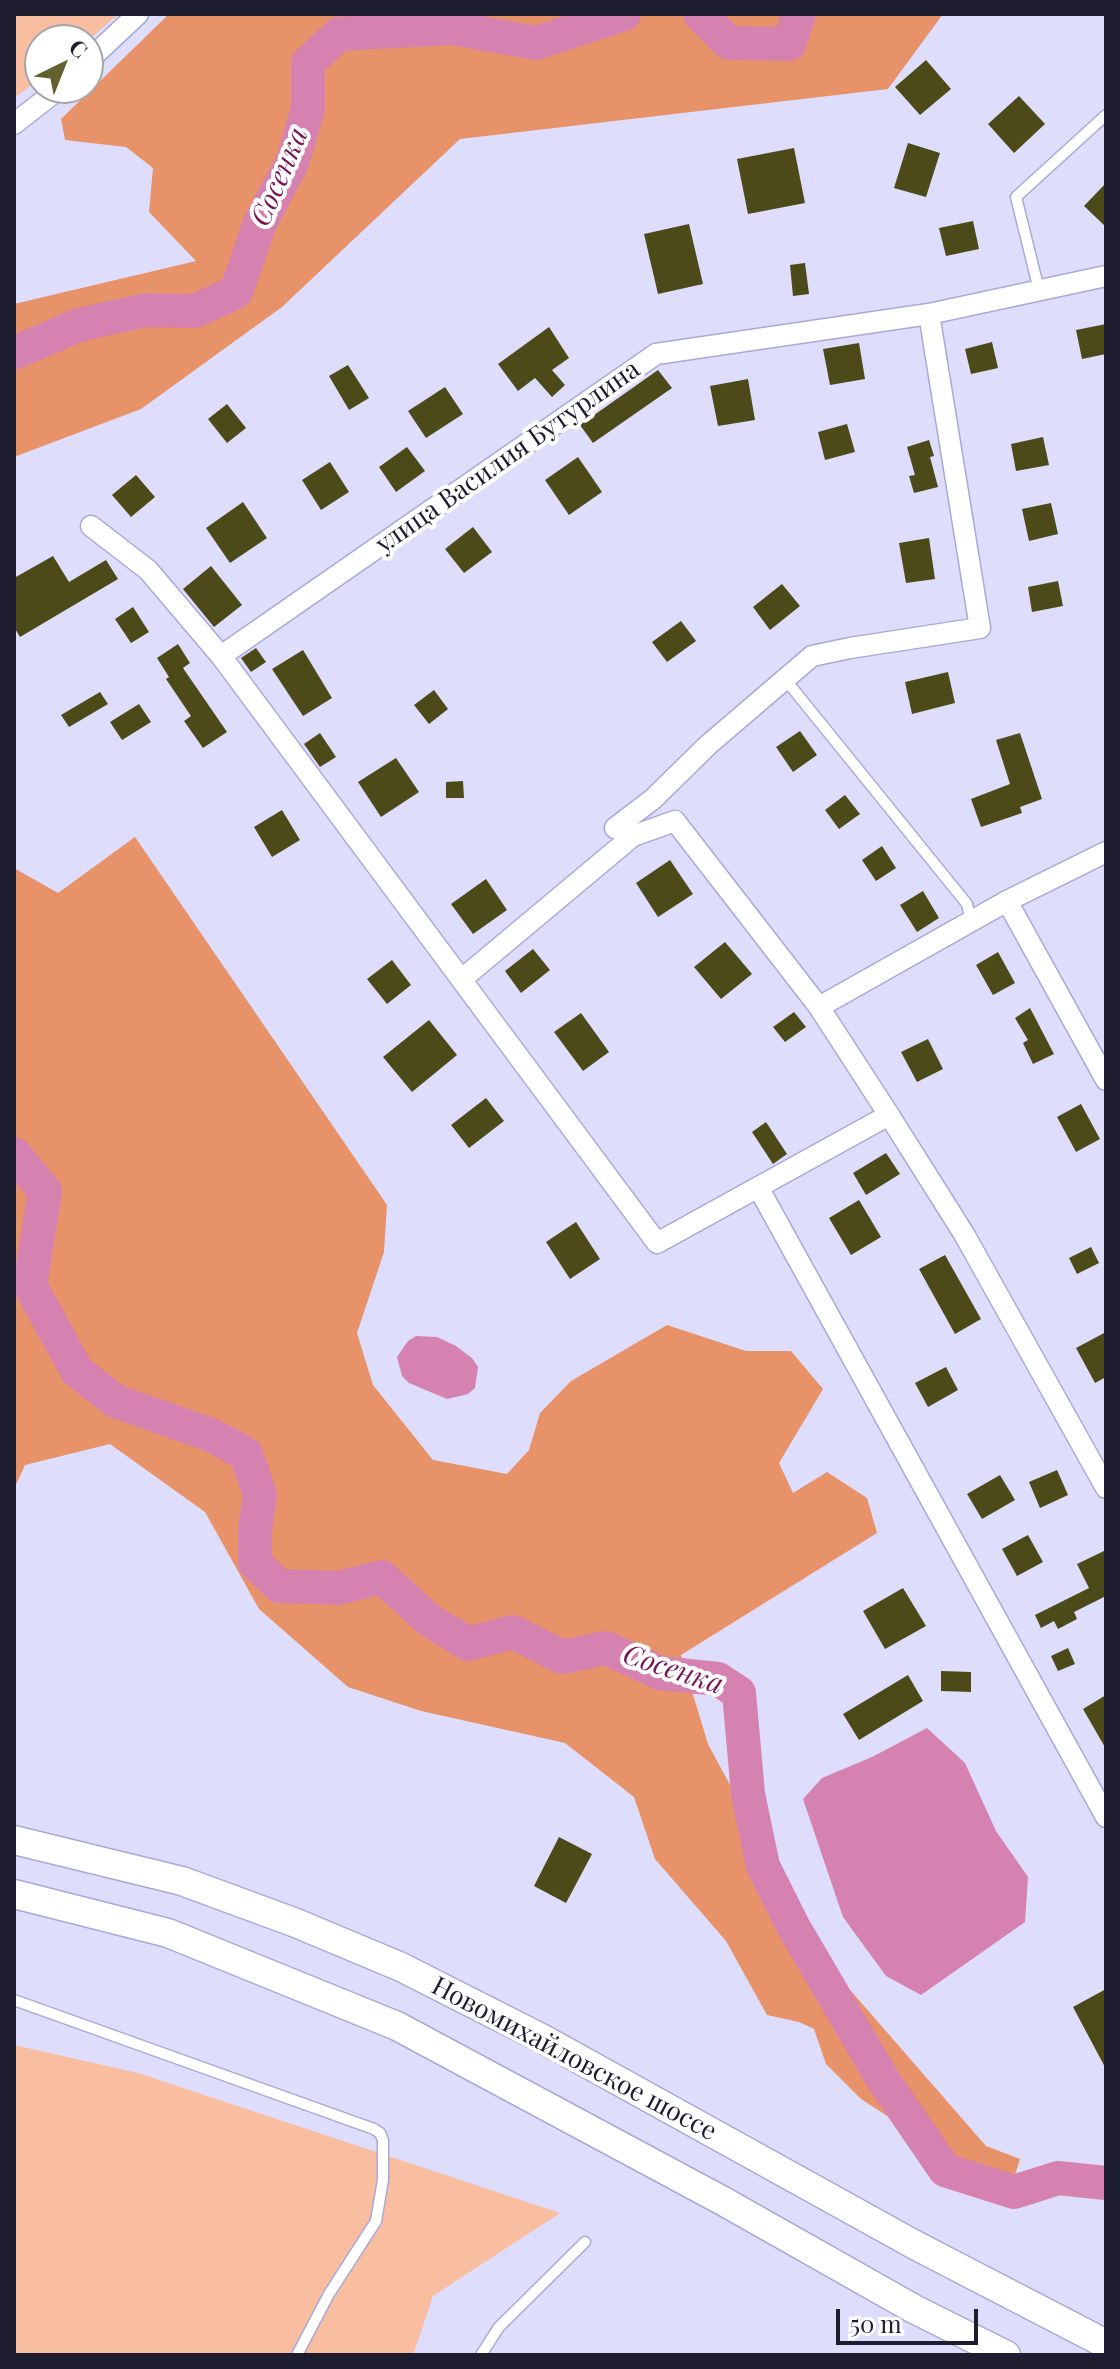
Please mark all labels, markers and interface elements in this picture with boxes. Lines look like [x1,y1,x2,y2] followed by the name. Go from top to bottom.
[24,24,104,104] north arrow
[63,32,95,64] text: С
[244,123,316,231] water label: Сосенка
[370,354,646,560] street label: улица Василия Бутурлина
[619,1638,727,1702] water label: Сосенка
[426,1971,722,2147] street label: Новомихайловское шоссе
[840,2293,982,2343] scale bar
[850,2307,902,2339] text: 50 m

